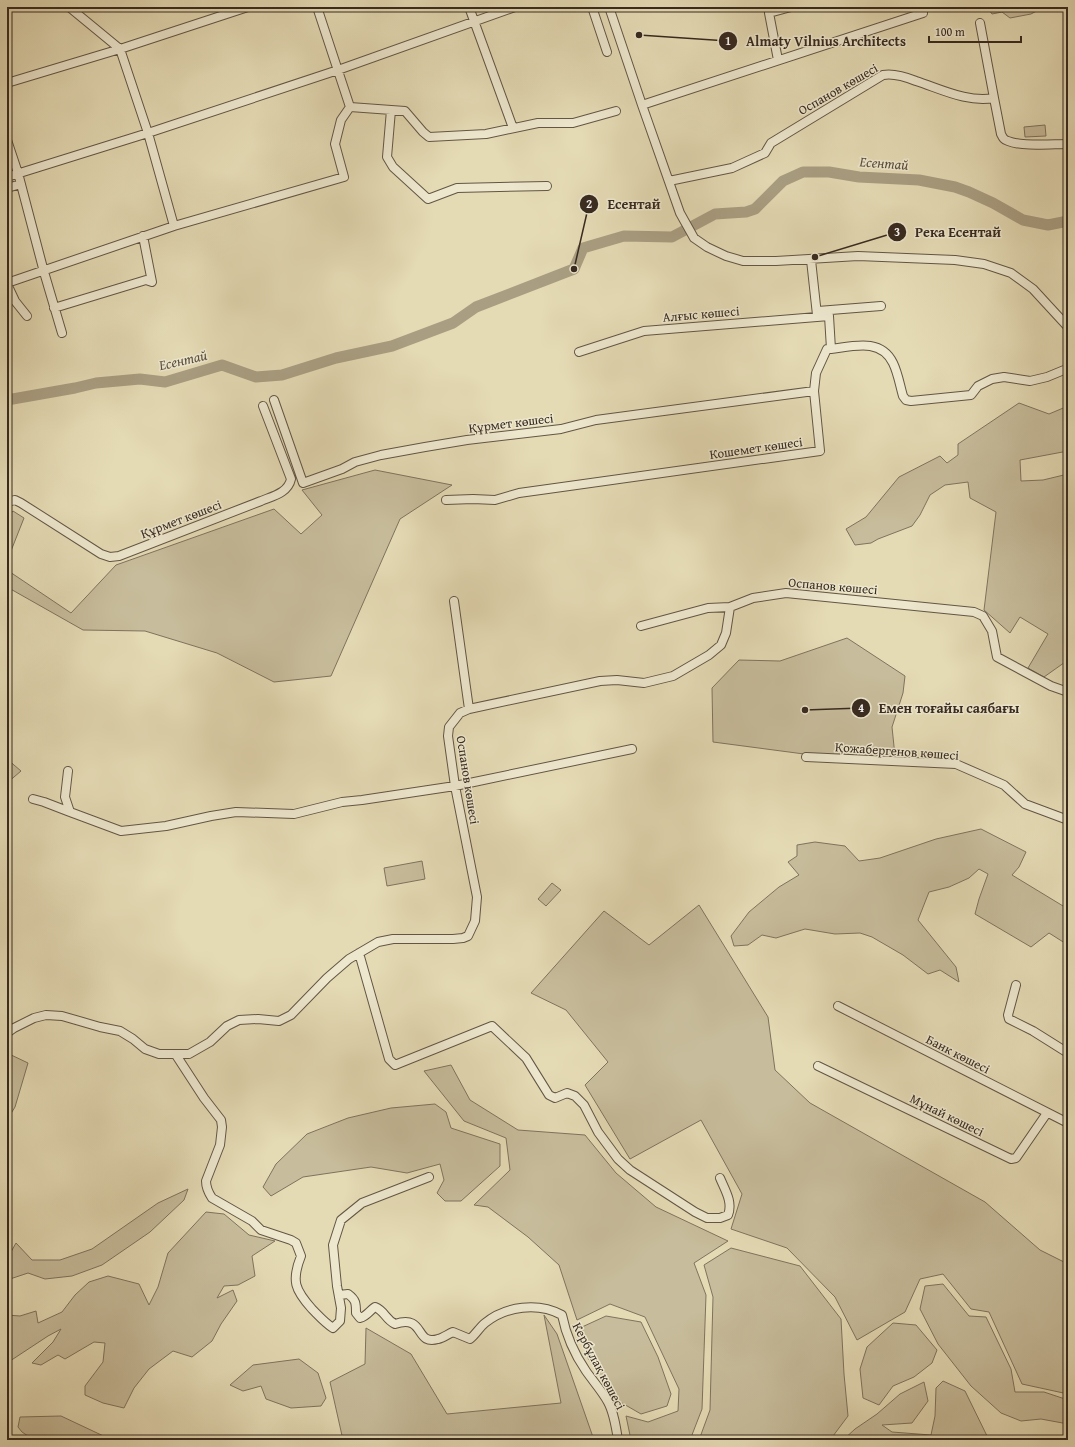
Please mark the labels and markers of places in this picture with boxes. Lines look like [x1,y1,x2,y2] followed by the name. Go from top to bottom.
[718,28,914,54] callout: Almaty Vilnius Architects
[579,191,668,217] callout: Есентай
[887,219,1009,245] callout: Река Есентай
[851,695,1028,721] callout: Емен тоғайы саябағы

